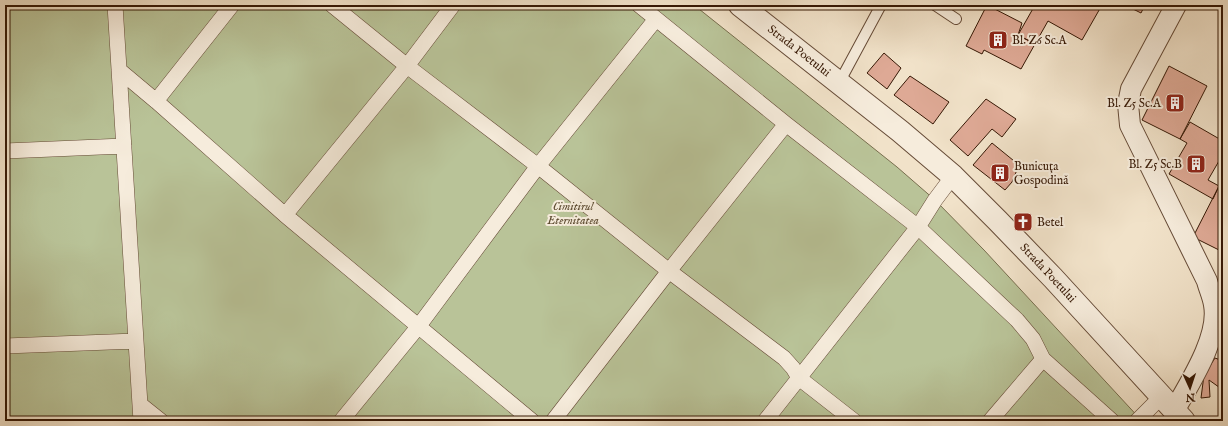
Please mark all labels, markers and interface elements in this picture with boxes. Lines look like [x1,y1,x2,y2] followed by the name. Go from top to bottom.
[765,22,833,80] street label: Strada Poetului
[987,29,1009,51] building icon: Bl. Z6 Sc.A
[1012,33,1068,48] place label: Bl. Z6 Sc.A
[1164,92,1186,114] building icon: Bl. Z5 Sc.A
[1107,96,1162,111] place label: Bl. Z5 Sc.A
[1185,153,1207,175] building icon: Bl. Z5 Sc.B
[1128,157,1182,172] place label: Bl. Z5 Sc.B
[1014,159,1069,189] place label: Bunicuța Gospodină
[989,162,1011,184] building icon: Bunicuța Gospodină
[546,199,599,228] park label: Cimitirul Eternitatea
[1012,211,1034,233] church icon: Betel
[1037,215,1064,230] place label: Betel
[1017,240,1079,306] street label: Strada Poetului
[1170,368,1210,408] north arrow
[1185,390,1197,404] text: N

